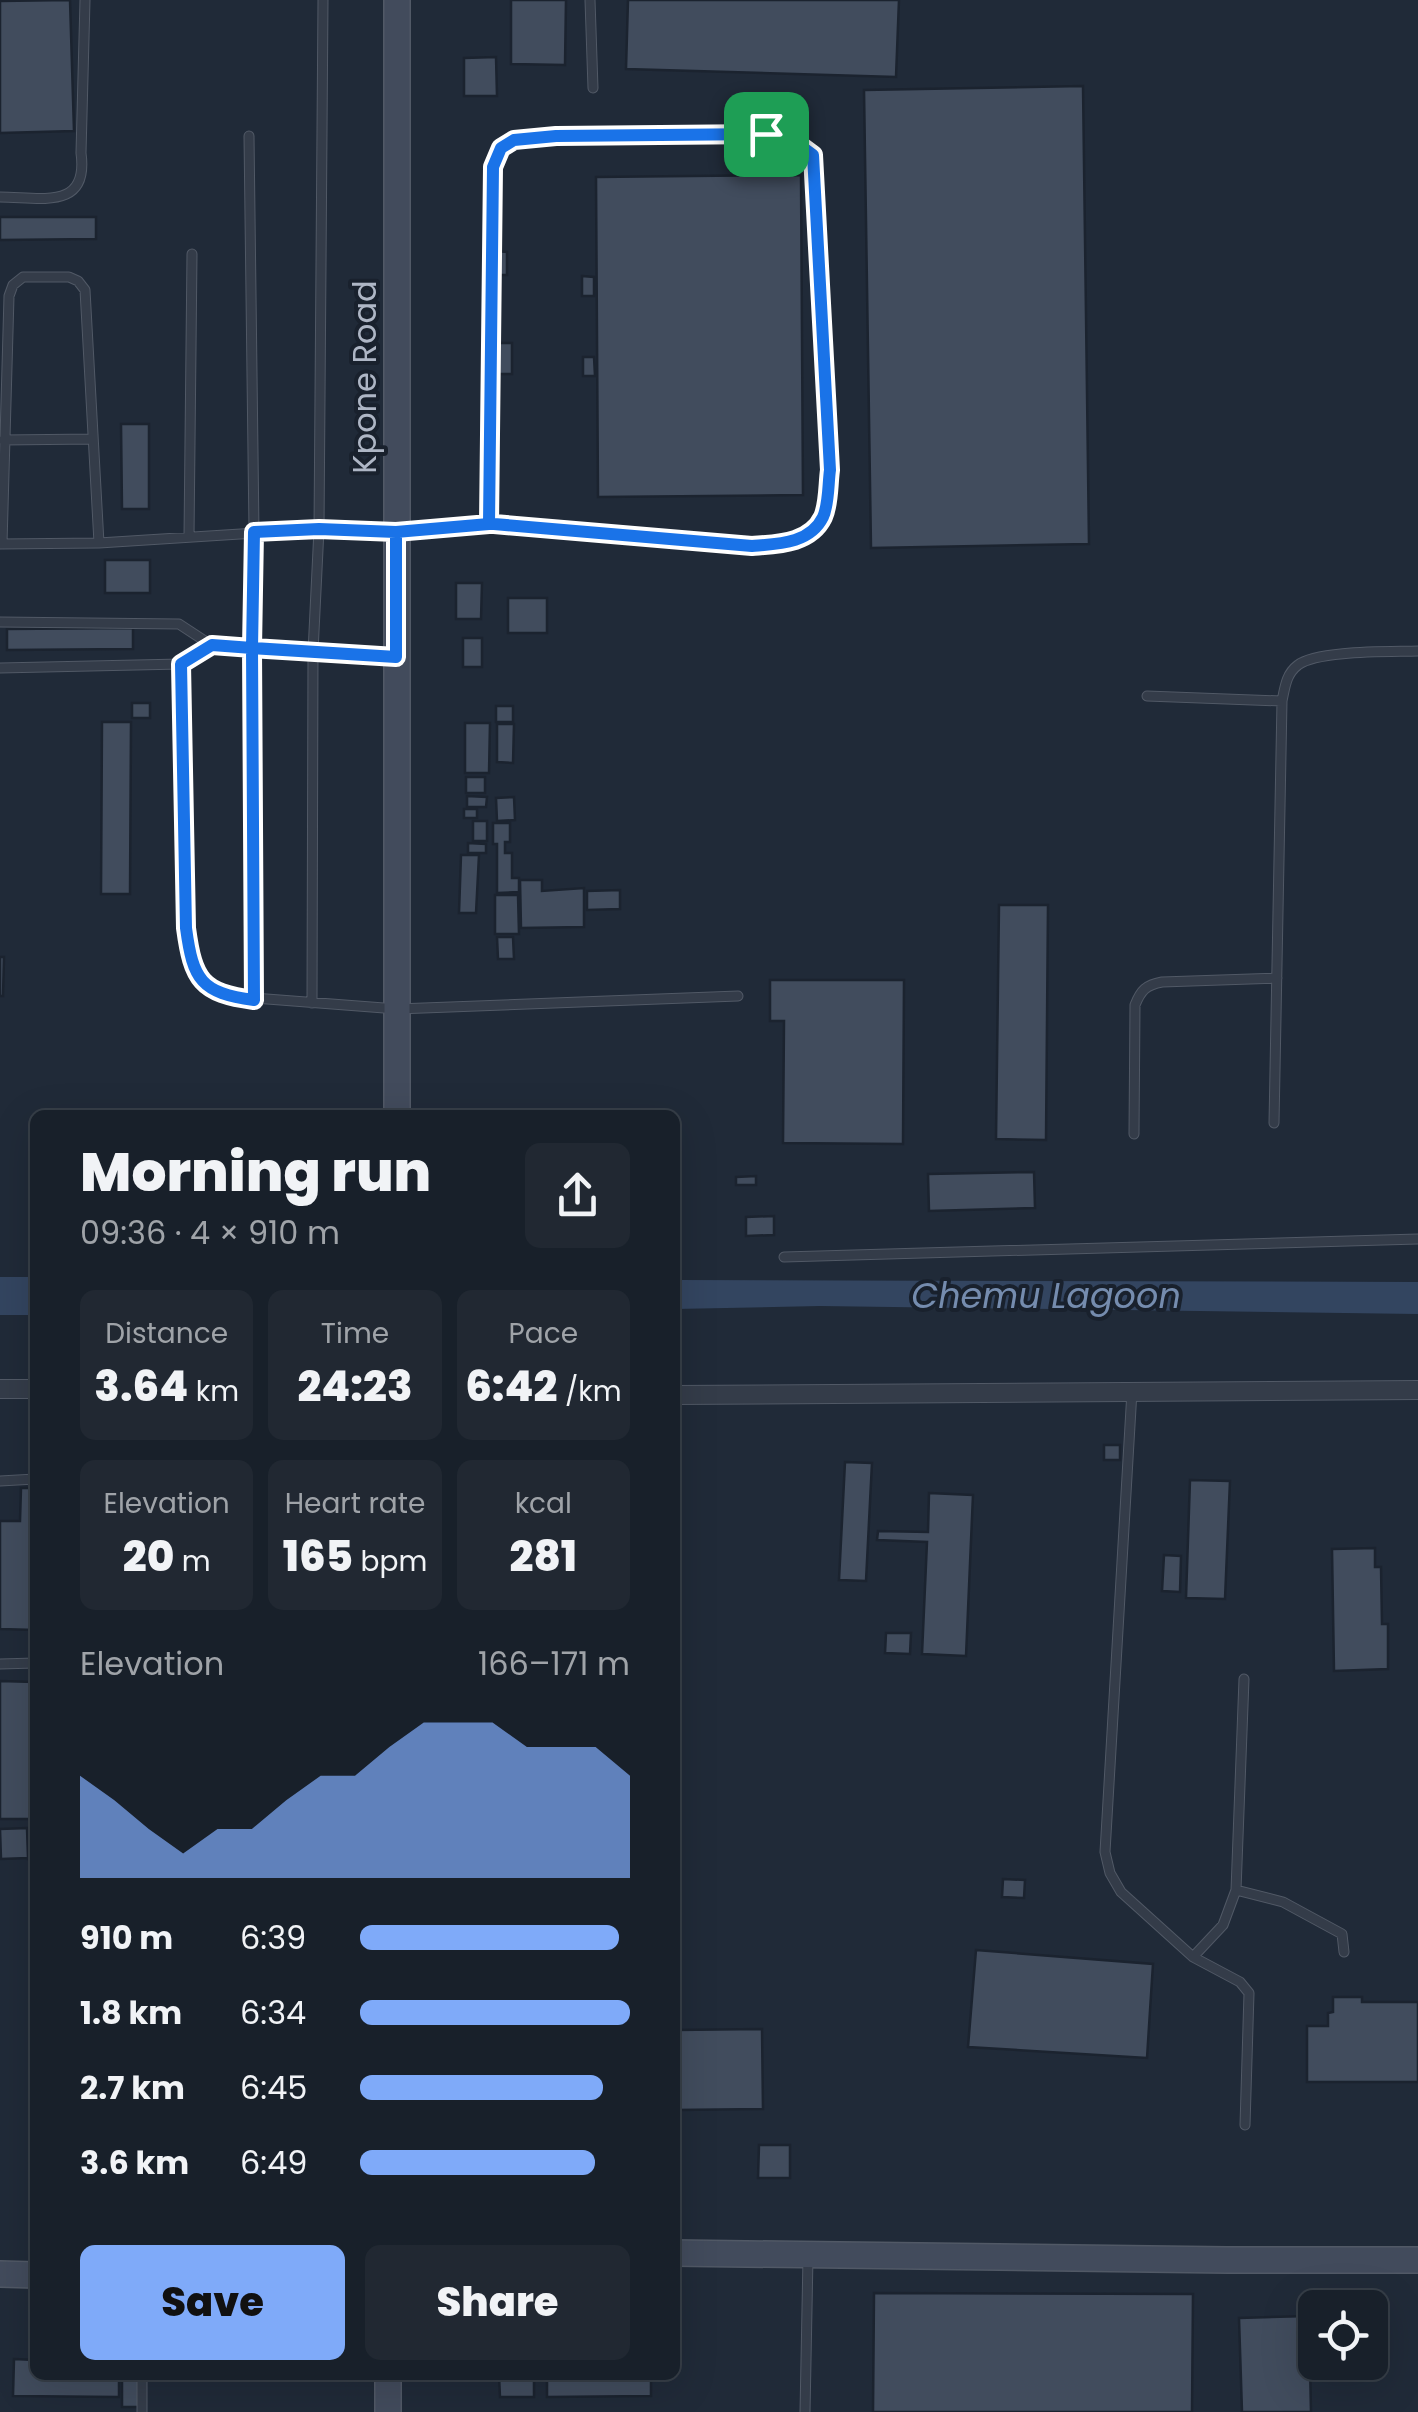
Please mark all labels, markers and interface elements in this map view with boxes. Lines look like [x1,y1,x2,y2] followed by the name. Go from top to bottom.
[724,92,809,177] pin
[739,107,794,162] icon: arrive
[342,280,387,474] street label: Kpone Road
[80,1133,431,1210] text: Morning run
[525,1143,630,1248] button: share
[80,1210,340,1255] text: 09:36 · 4 × 910 m
[911,1271,1181,1320] water label: Chemu Lagoon
[105,1314,228,1353] text: Distance
[321,1314,389,1353] text: Time
[509,1314,578,1353] text: Pace
[94,1357,188,1416] text: 3.64
[297,1357,413,1416] text: 24:23
[465,1357,557,1416] text: 6:42
[188,1372,239,1411] text: km
[557,1372,622,1411] text: /km
[104,1484,230,1523] text: Elevation
[285,1484,425,1523] text: Heart rate
[515,1484,572,1523] text: kcal
[123,1527,174,1586] text: 20
[283,1527,353,1586] text: 165
[510,1527,577,1586] text: 281
[174,1542,211,1581] text: m
[353,1542,427,1581] text: bpm
[80,1641,224,1686] text: Elevation
[478,1641,630,1686] text: 166–171 m
[80,1915,173,1960] text: 910 m
[240,1915,306,1960] text: 6:39
[80,1990,182,2035] text: 1.8 km
[240,1990,306,2035] text: 6:34
[80,2065,185,2110] text: 2.7 km
[240,2065,307,2110] text: 6:45
[80,2140,189,2185] text: 3.6 km
[240,2140,307,2185] text: 6:49
[80,2245,345,2360] button: Save
[365,2245,630,2360] button: Share
[1298,2290,1388,2380] map controls
[1298,2290,1388,2380] button: locate

